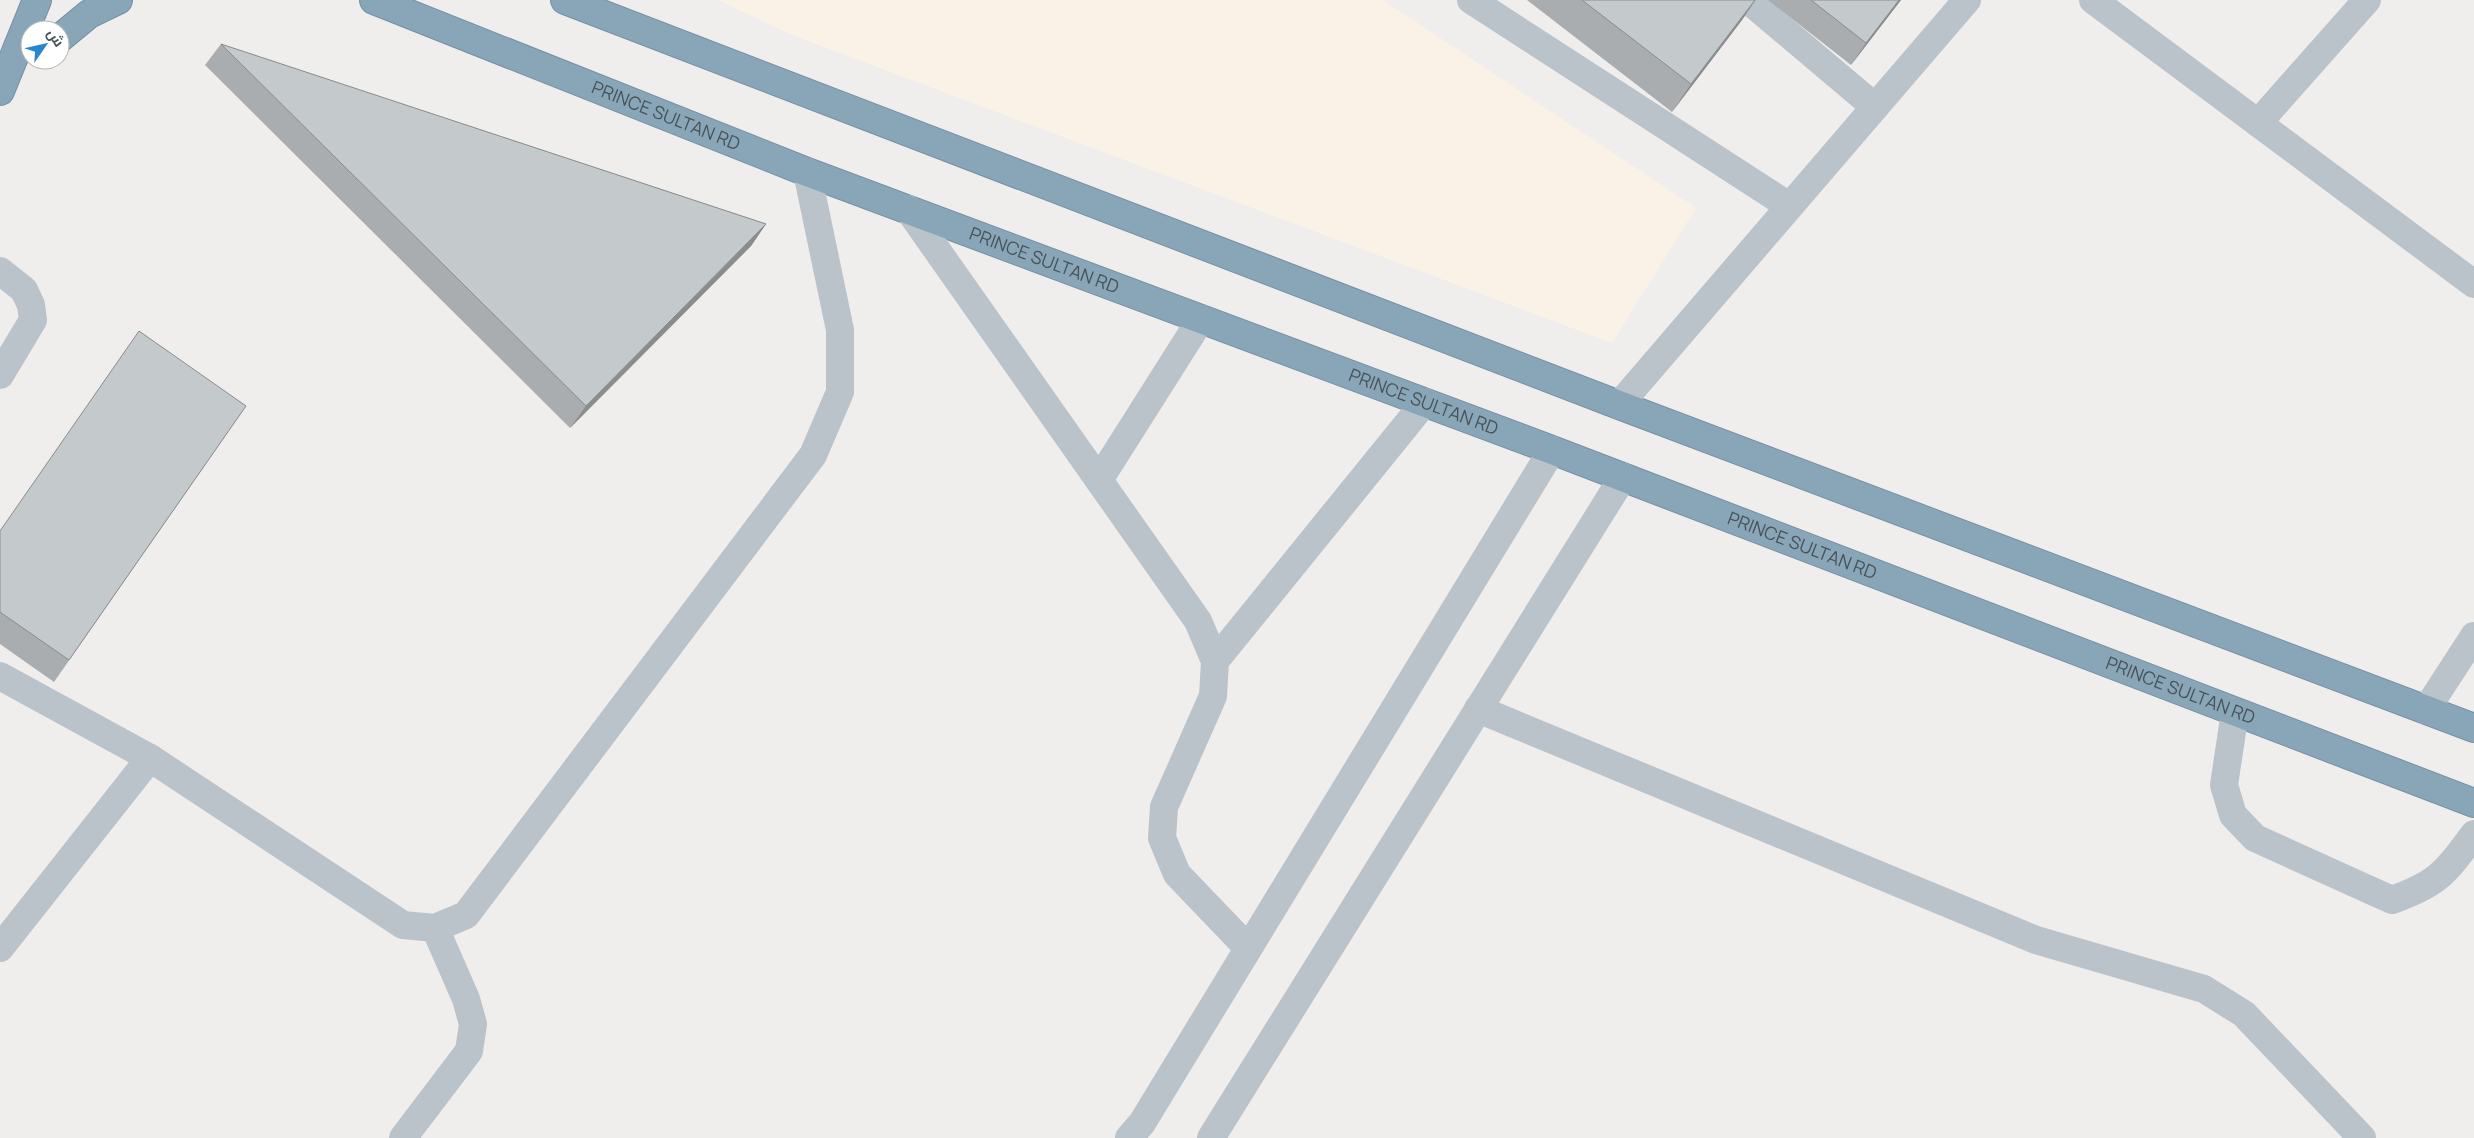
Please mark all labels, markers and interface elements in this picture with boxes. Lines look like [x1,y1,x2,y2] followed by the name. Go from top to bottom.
[20,20,70,70] north arrow
[43,25,69,50] text: ش
[588,75,744,155] street label: PRINCE SULTAN RD
[966,221,1123,298] street label: PRINCE SULTAN RD
[1346,362,1502,440] street label: PRINCE SULTAN RD
[1725,505,1881,584] street label: PRINCE SULTAN RD
[2103,650,2259,729] street label: PRINCE SULTAN RD

